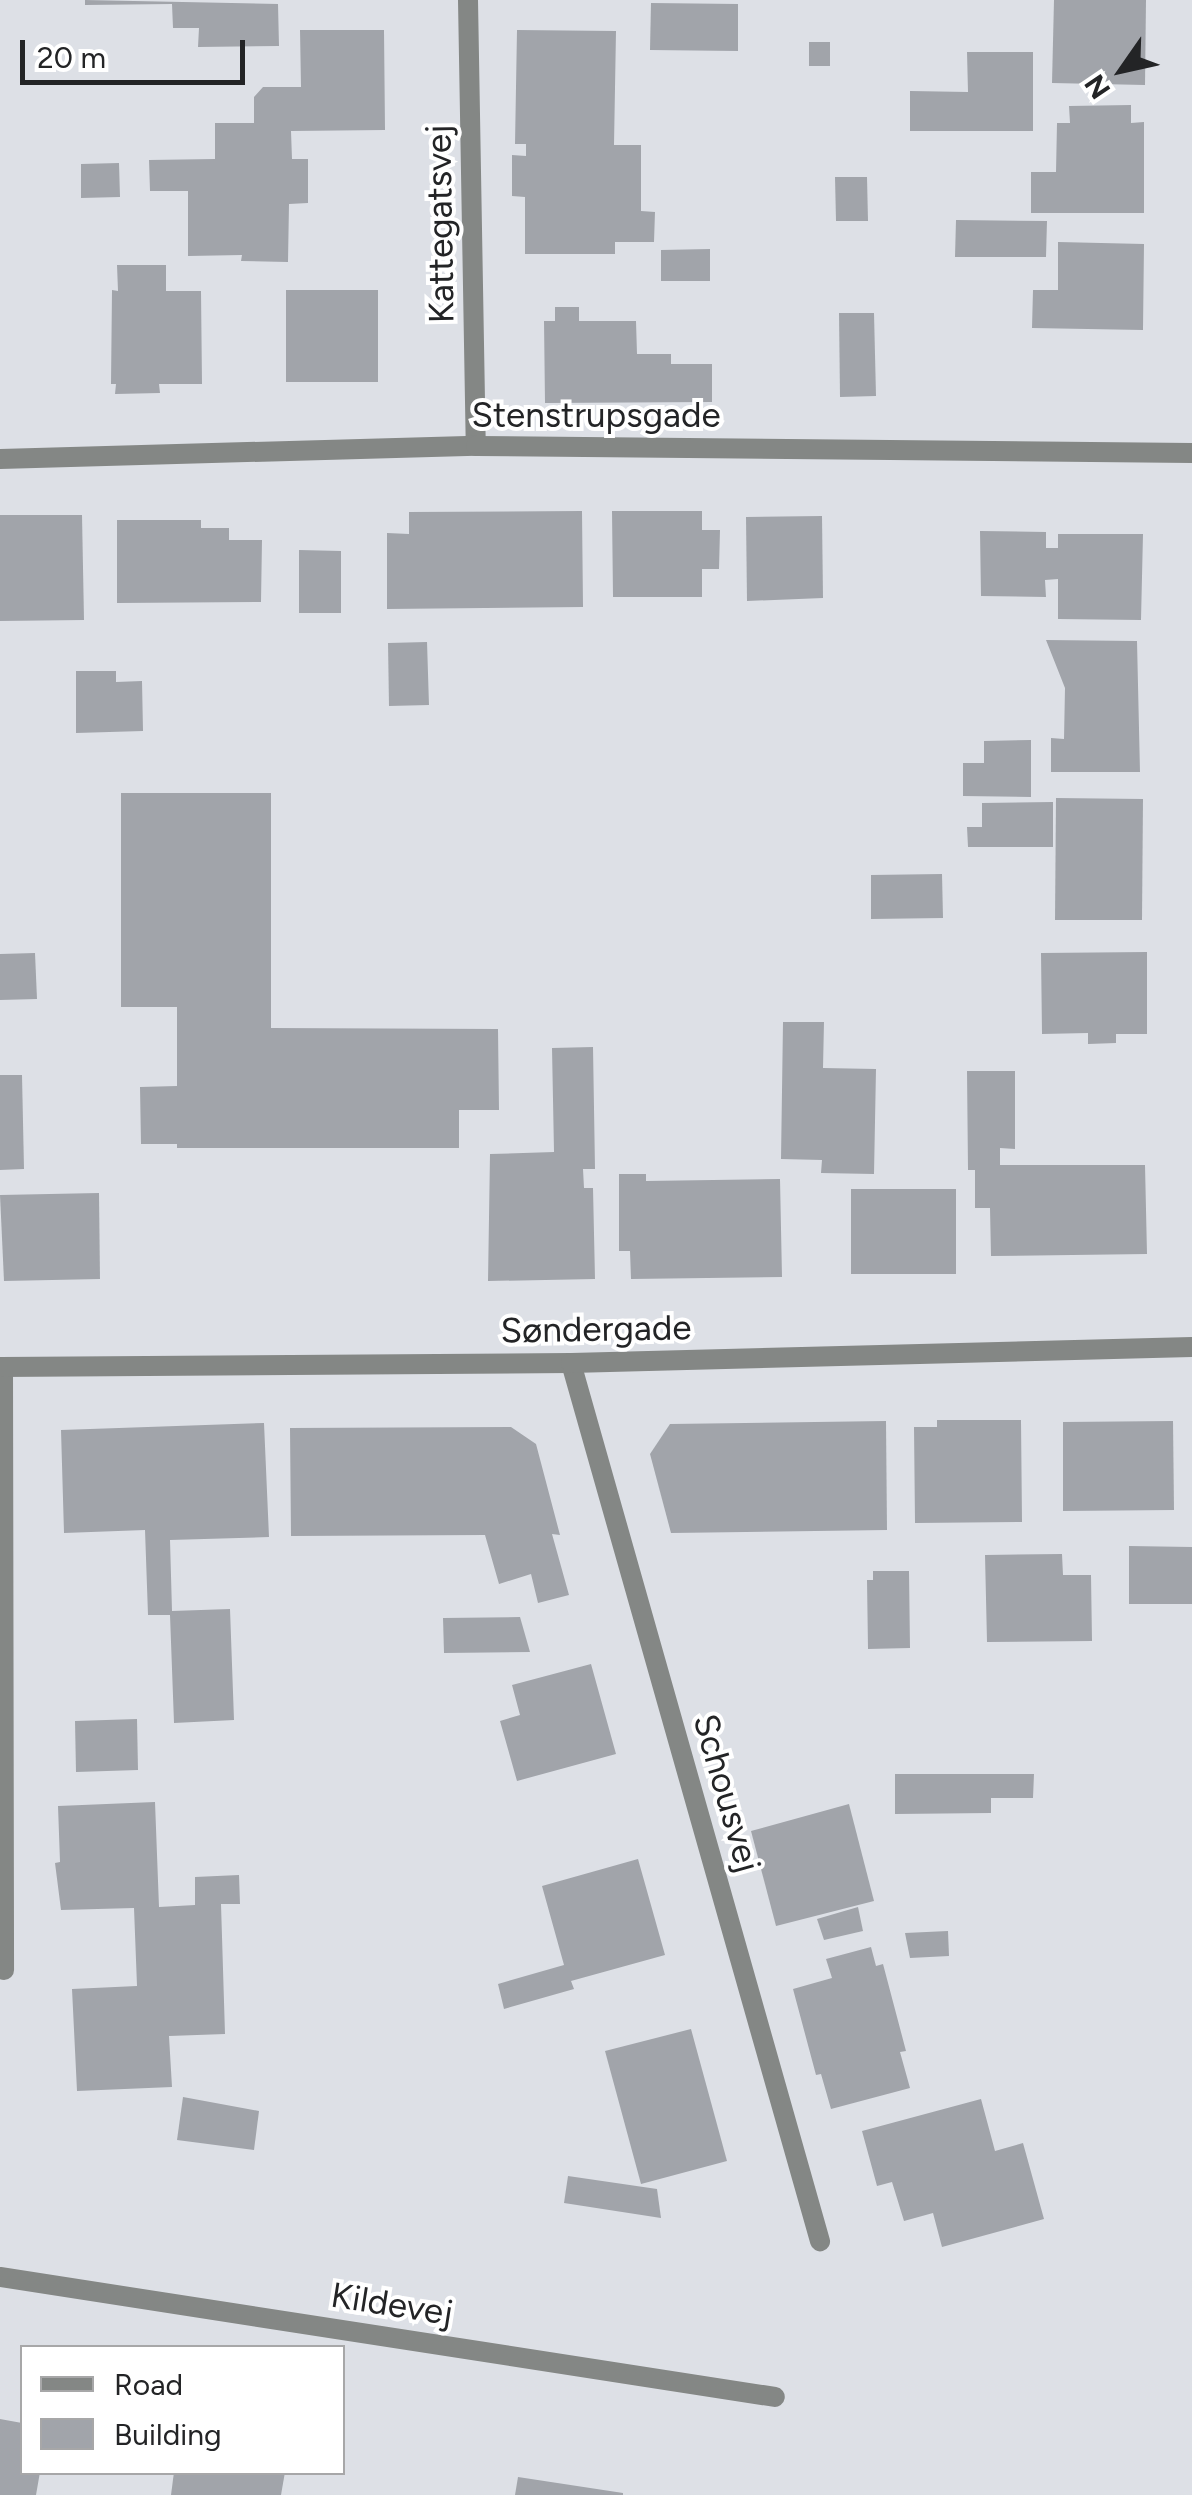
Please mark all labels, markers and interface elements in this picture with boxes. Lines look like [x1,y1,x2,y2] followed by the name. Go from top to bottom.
[25,20,250,82] scale bar
[1072,20,1172,120] north arrow
[37,39,106,76] text: 20 m
[1077,68,1117,105] text: N
[417,124,463,324] street label: Kattegatsvej
[471,394,721,436] street label: Stenstrupsgade
[500,1306,692,1352] street label: Søndergade
[684,1709,770,1877] street label: Schousvej
[328,2274,456,2334] street label: Kildevej
[20,2345,345,2475] legend
[114,2366,183,2403] text: Road
[114,2416,222,2453] text: Building

